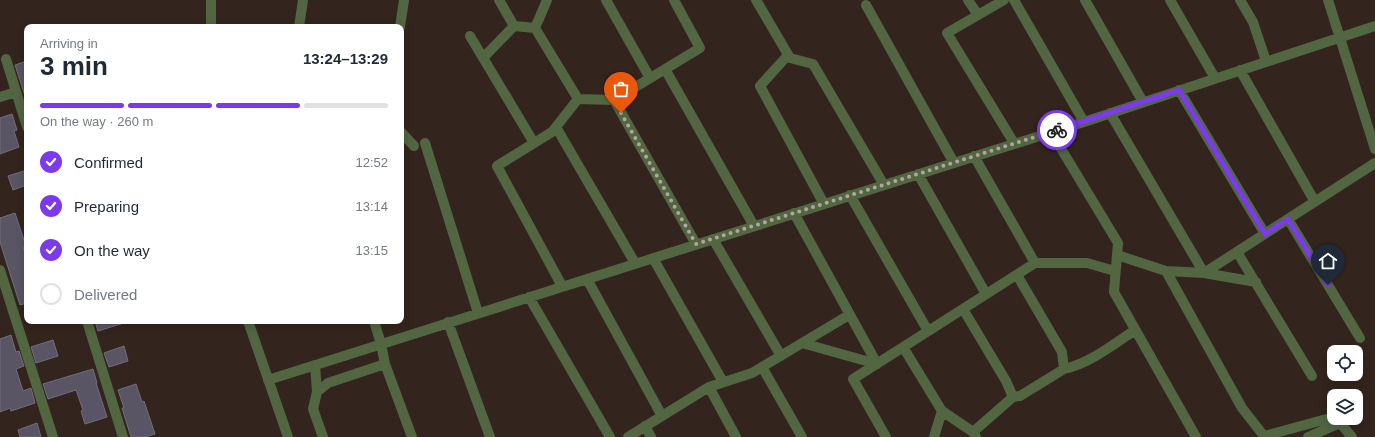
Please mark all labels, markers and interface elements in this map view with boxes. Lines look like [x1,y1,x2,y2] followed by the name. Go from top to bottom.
[40,36,98,51] text: Arriving in
[303,50,388,67] text: 13:24–13:29
[40,51,108,81] text: 3 min
[604,72,638,113] pin
[610,78,632,100] icon: bag
[1037,110,1077,150] courier
[40,114,153,129] text: On the way · 260 m
[1046,119,1068,141] icon: bike
[40,151,62,173] icon: check
[74,154,143,171] text: Confirmed
[355,155,388,170] text: 12:52
[40,195,62,217] icon: check
[74,198,139,215] text: Preparing
[355,199,388,214] text: 13:14
[40,239,62,261] icon: check
[74,242,150,259] text: On the way
[355,243,388,258] text: 13:15
[1311,244,1345,285] pin
[1317,250,1339,272] icon: home
[74,286,137,303] text: Delivered
[1327,345,1363,425] map controls
[1327,345,1363,381] button: locate
[1327,389,1363,425] button: layers

